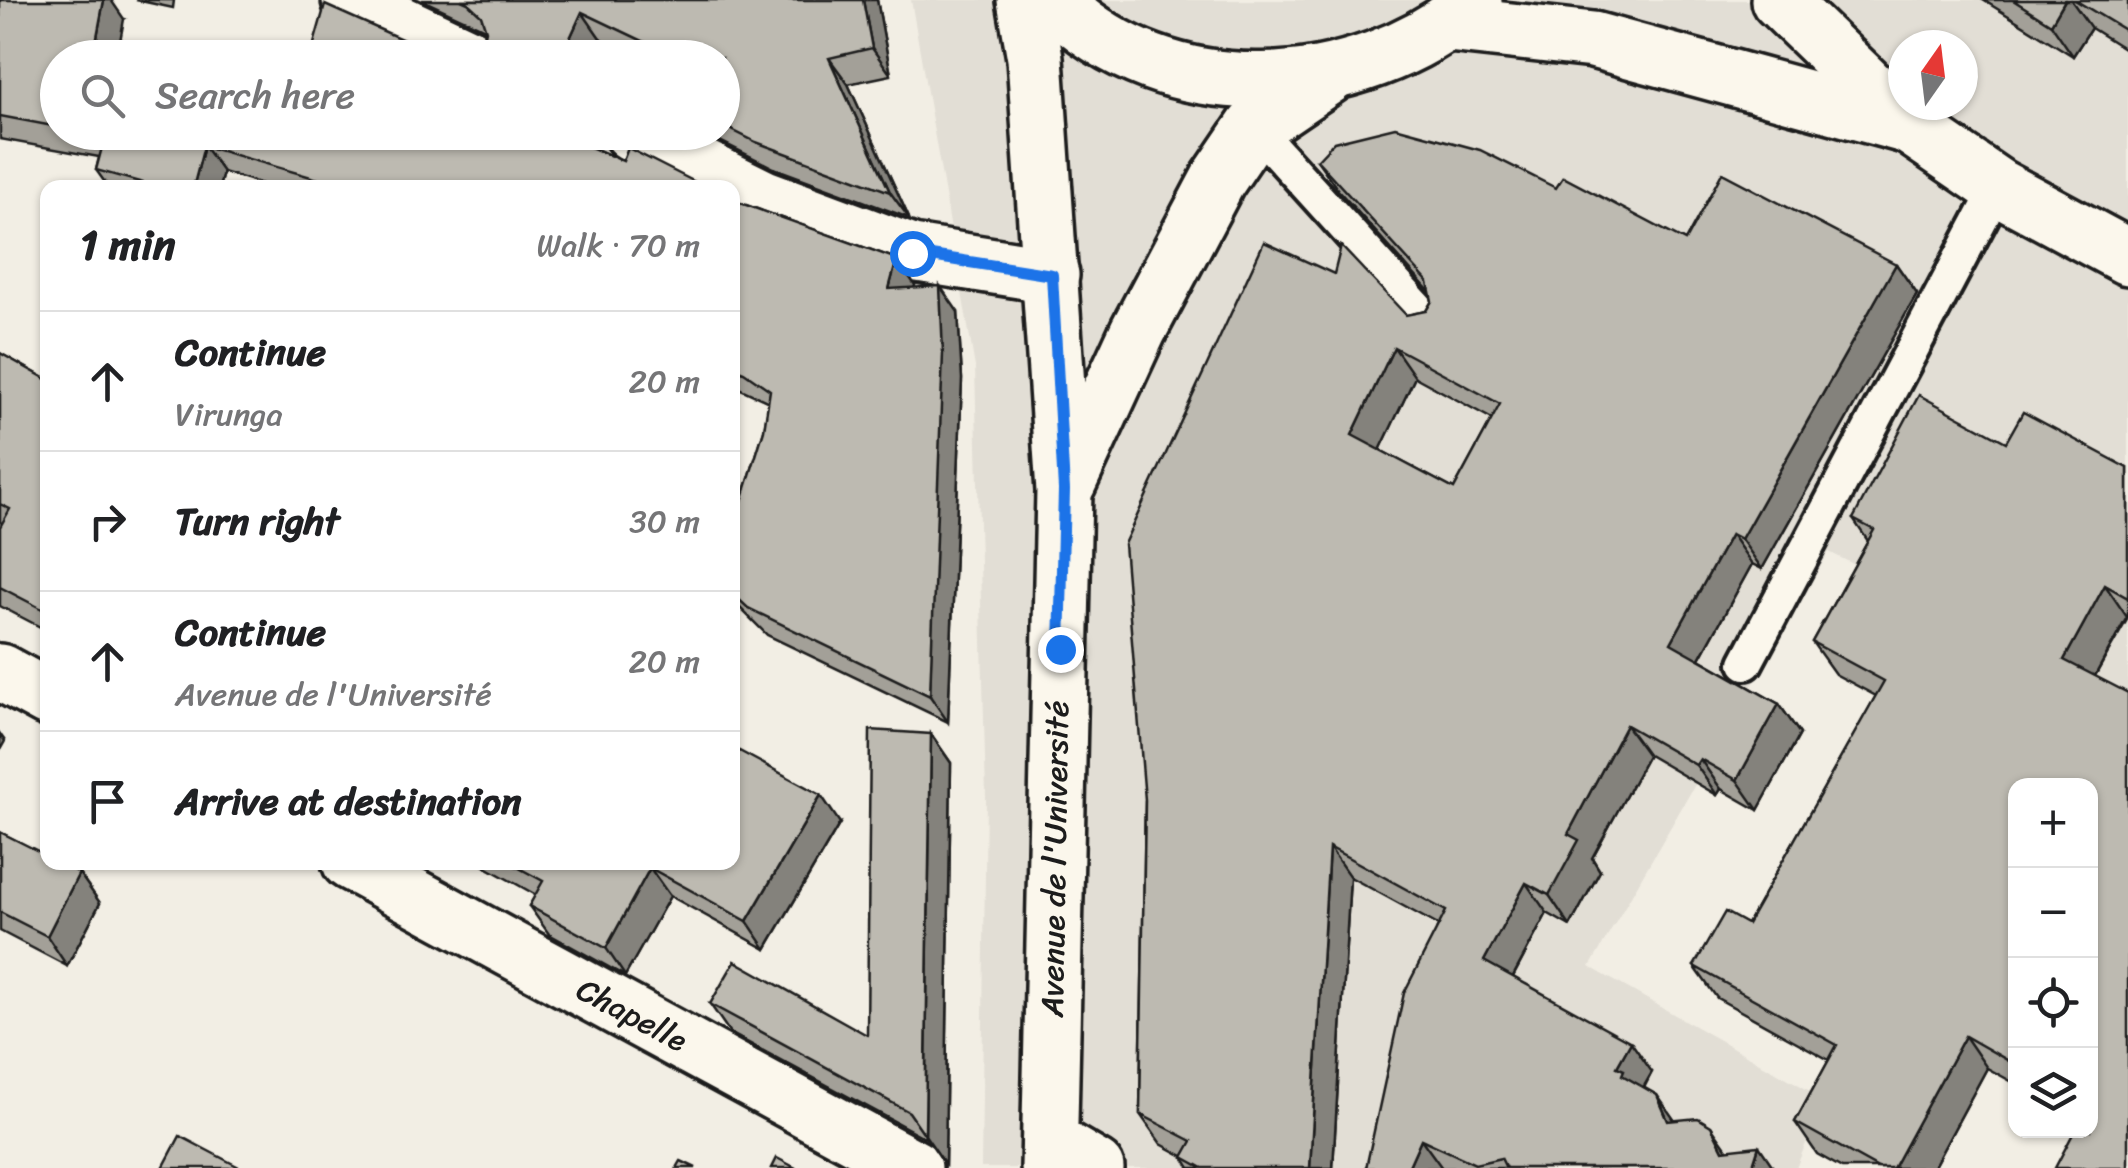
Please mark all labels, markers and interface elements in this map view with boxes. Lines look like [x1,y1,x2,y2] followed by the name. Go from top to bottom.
[1888,30,1978,120] north arrow
[40,40,740,150] search box
[155,62,355,129] text: Search here
[75,68,130,123] icon: search
[80,208,175,282] text: 1 min
[537,217,700,274] text: Walk · 70 m
[890,231,936,277] route start
[175,319,326,386] text: Continue
[628,353,700,410] text: 20 m
[80,354,135,409] icon: ahead
[175,386,283,443] text: Virunga
[175,488,340,555] text: Turn right
[629,493,700,550] text: 30 m
[80,494,135,549] icon: right
[175,599,326,666] text: Continue
[1038,627,1084,673] route end
[628,633,700,690] text: 20 m
[80,634,135,689] icon: ahead
[175,666,492,723] text: Avenue de l'Université
[1024,700,1086,1019] street label: Avenue de l'Université
[175,768,522,835] text: Arrive at destination
[80,774,135,829] icon: arrive
[2008,778,2098,1138] map controls
[2008,778,2098,868] button: +
[2008,868,2098,958] button: −
[2008,958,2098,1048] button: locate
[566,962,698,1068] street label: Chapelle
[2008,1048,2098,1138] button: layers

